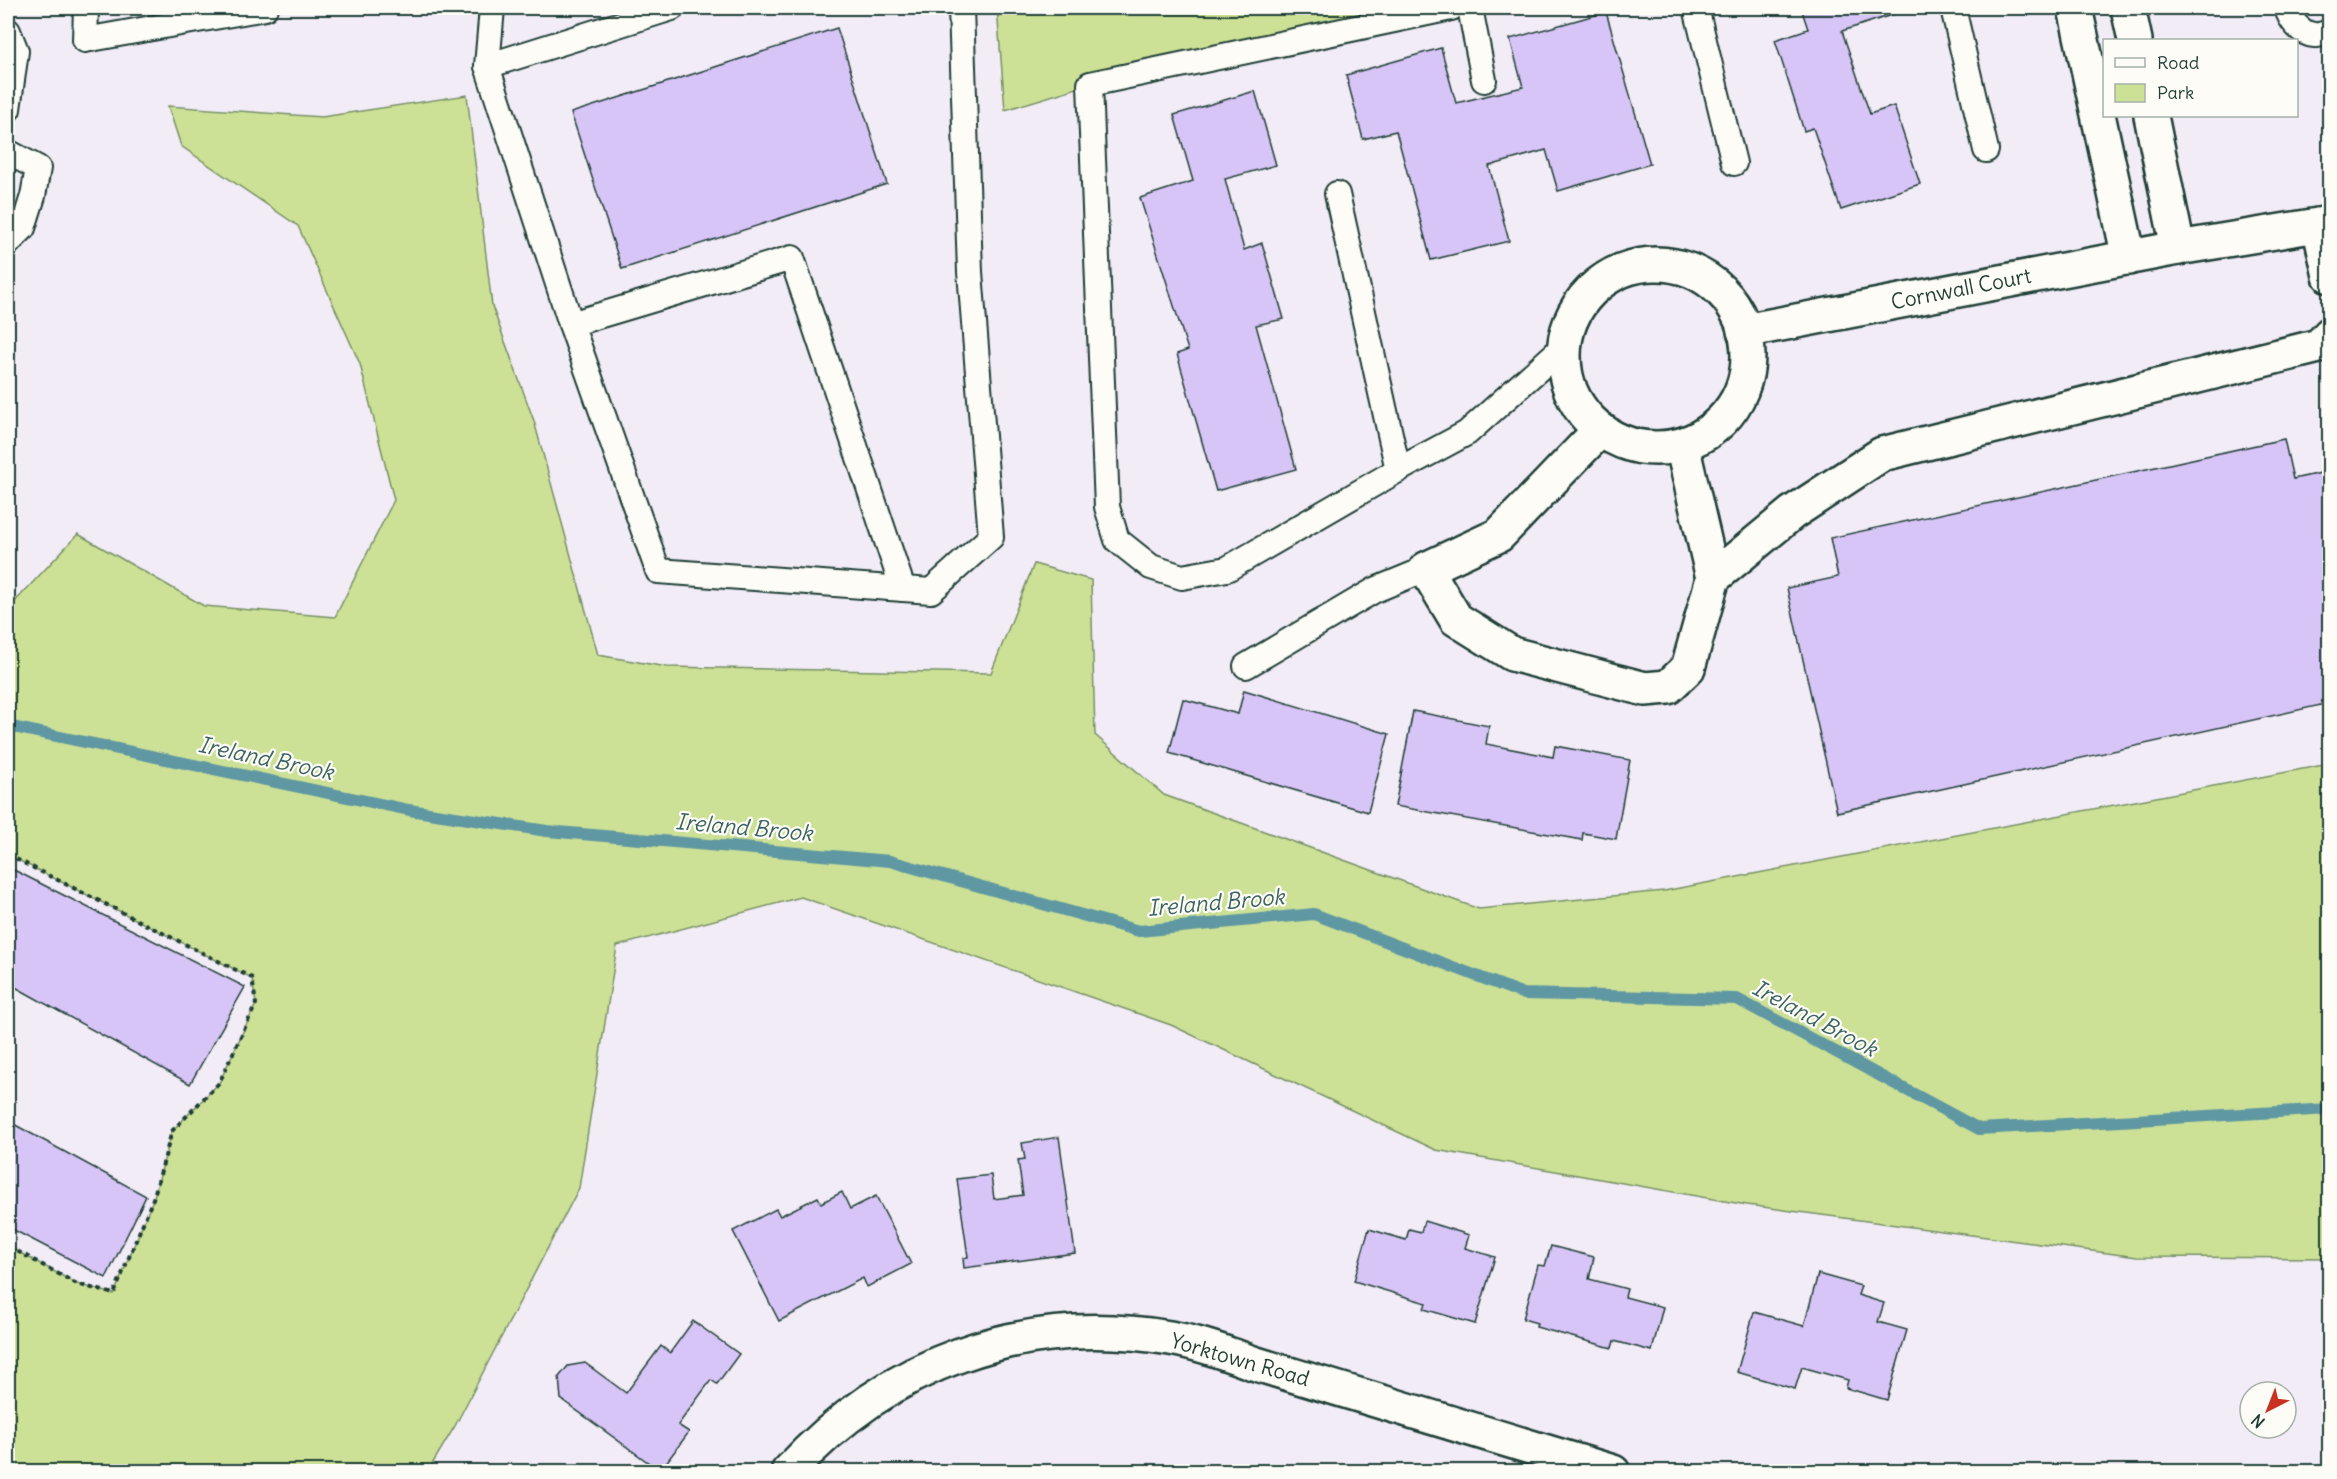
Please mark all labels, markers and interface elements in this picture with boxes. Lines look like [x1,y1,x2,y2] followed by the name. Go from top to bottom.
[2103,39,2298,117] legend
[2157,51,2200,74] text: Road
[2157,81,2194,104] text: Park
[1889,262,2033,315] street label: Cornwall Court
[196,730,338,786] water label: Ireland Brook
[674,807,815,847] water label: Ireland Brook
[1146,882,1287,922] water label: Ireland Brook
[1748,973,1884,1063] water label: Ireland Brook
[1168,1327,1313,1392] street label: Yorktown Road
[2238,1380,2298,1440] north arrow
[2247,1410,2269,1432] text: N

